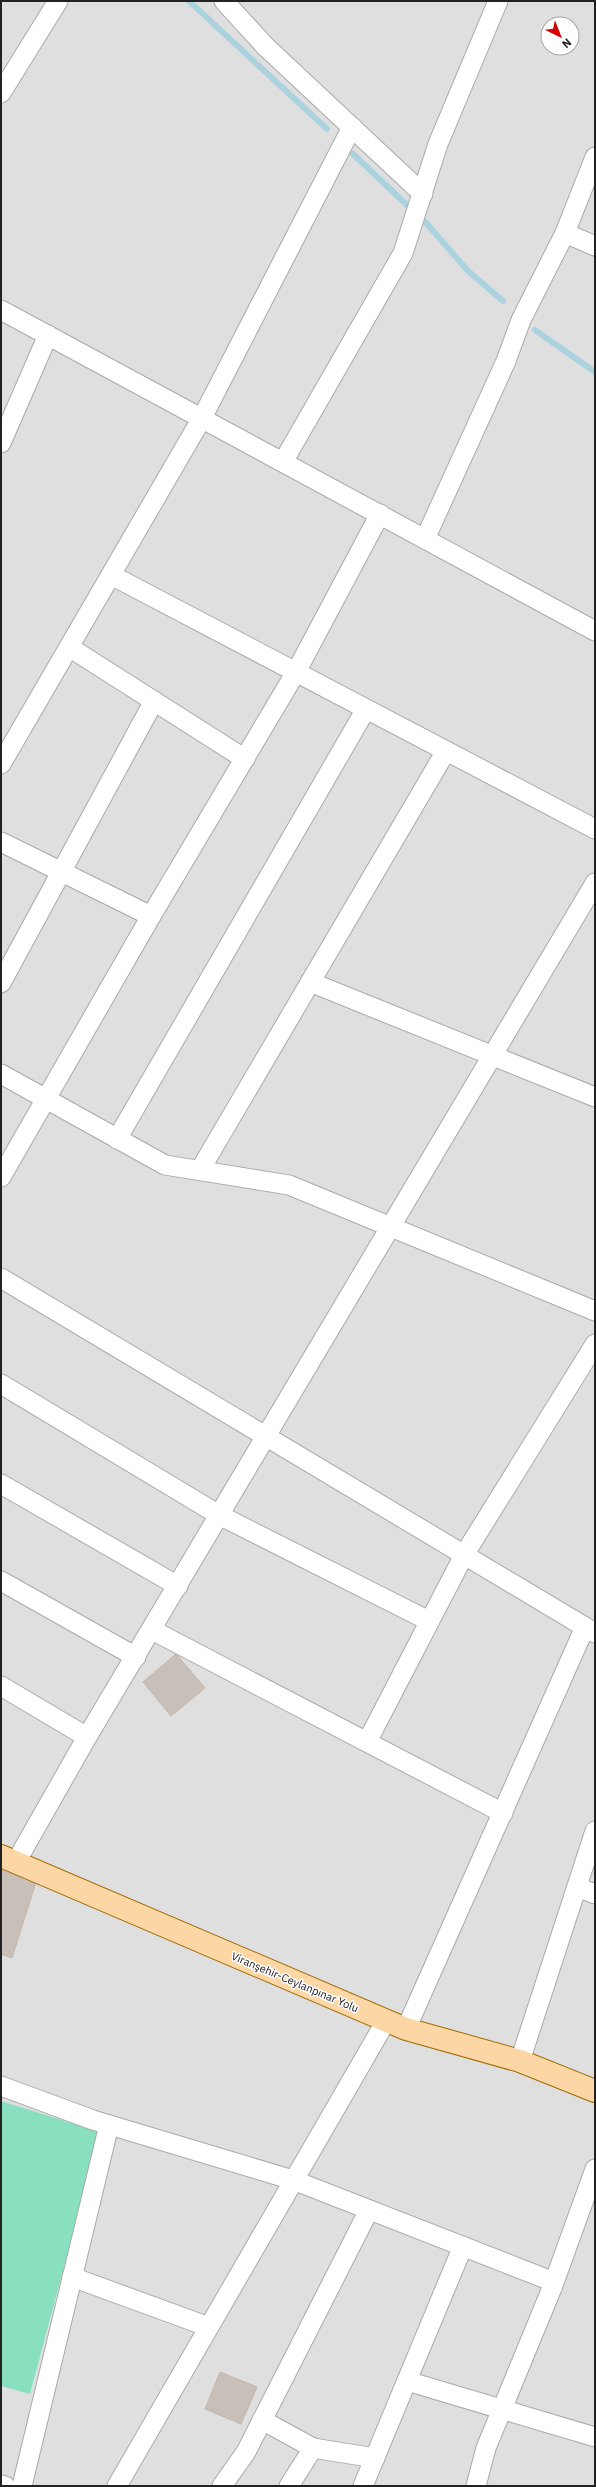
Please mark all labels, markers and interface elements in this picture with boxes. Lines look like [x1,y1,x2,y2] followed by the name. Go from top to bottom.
[540,16,580,56] north arrow
[559,35,575,51] text: N
[229,1949,361,2015] street label: Viranşehir-Ceylanpınar Yolu

